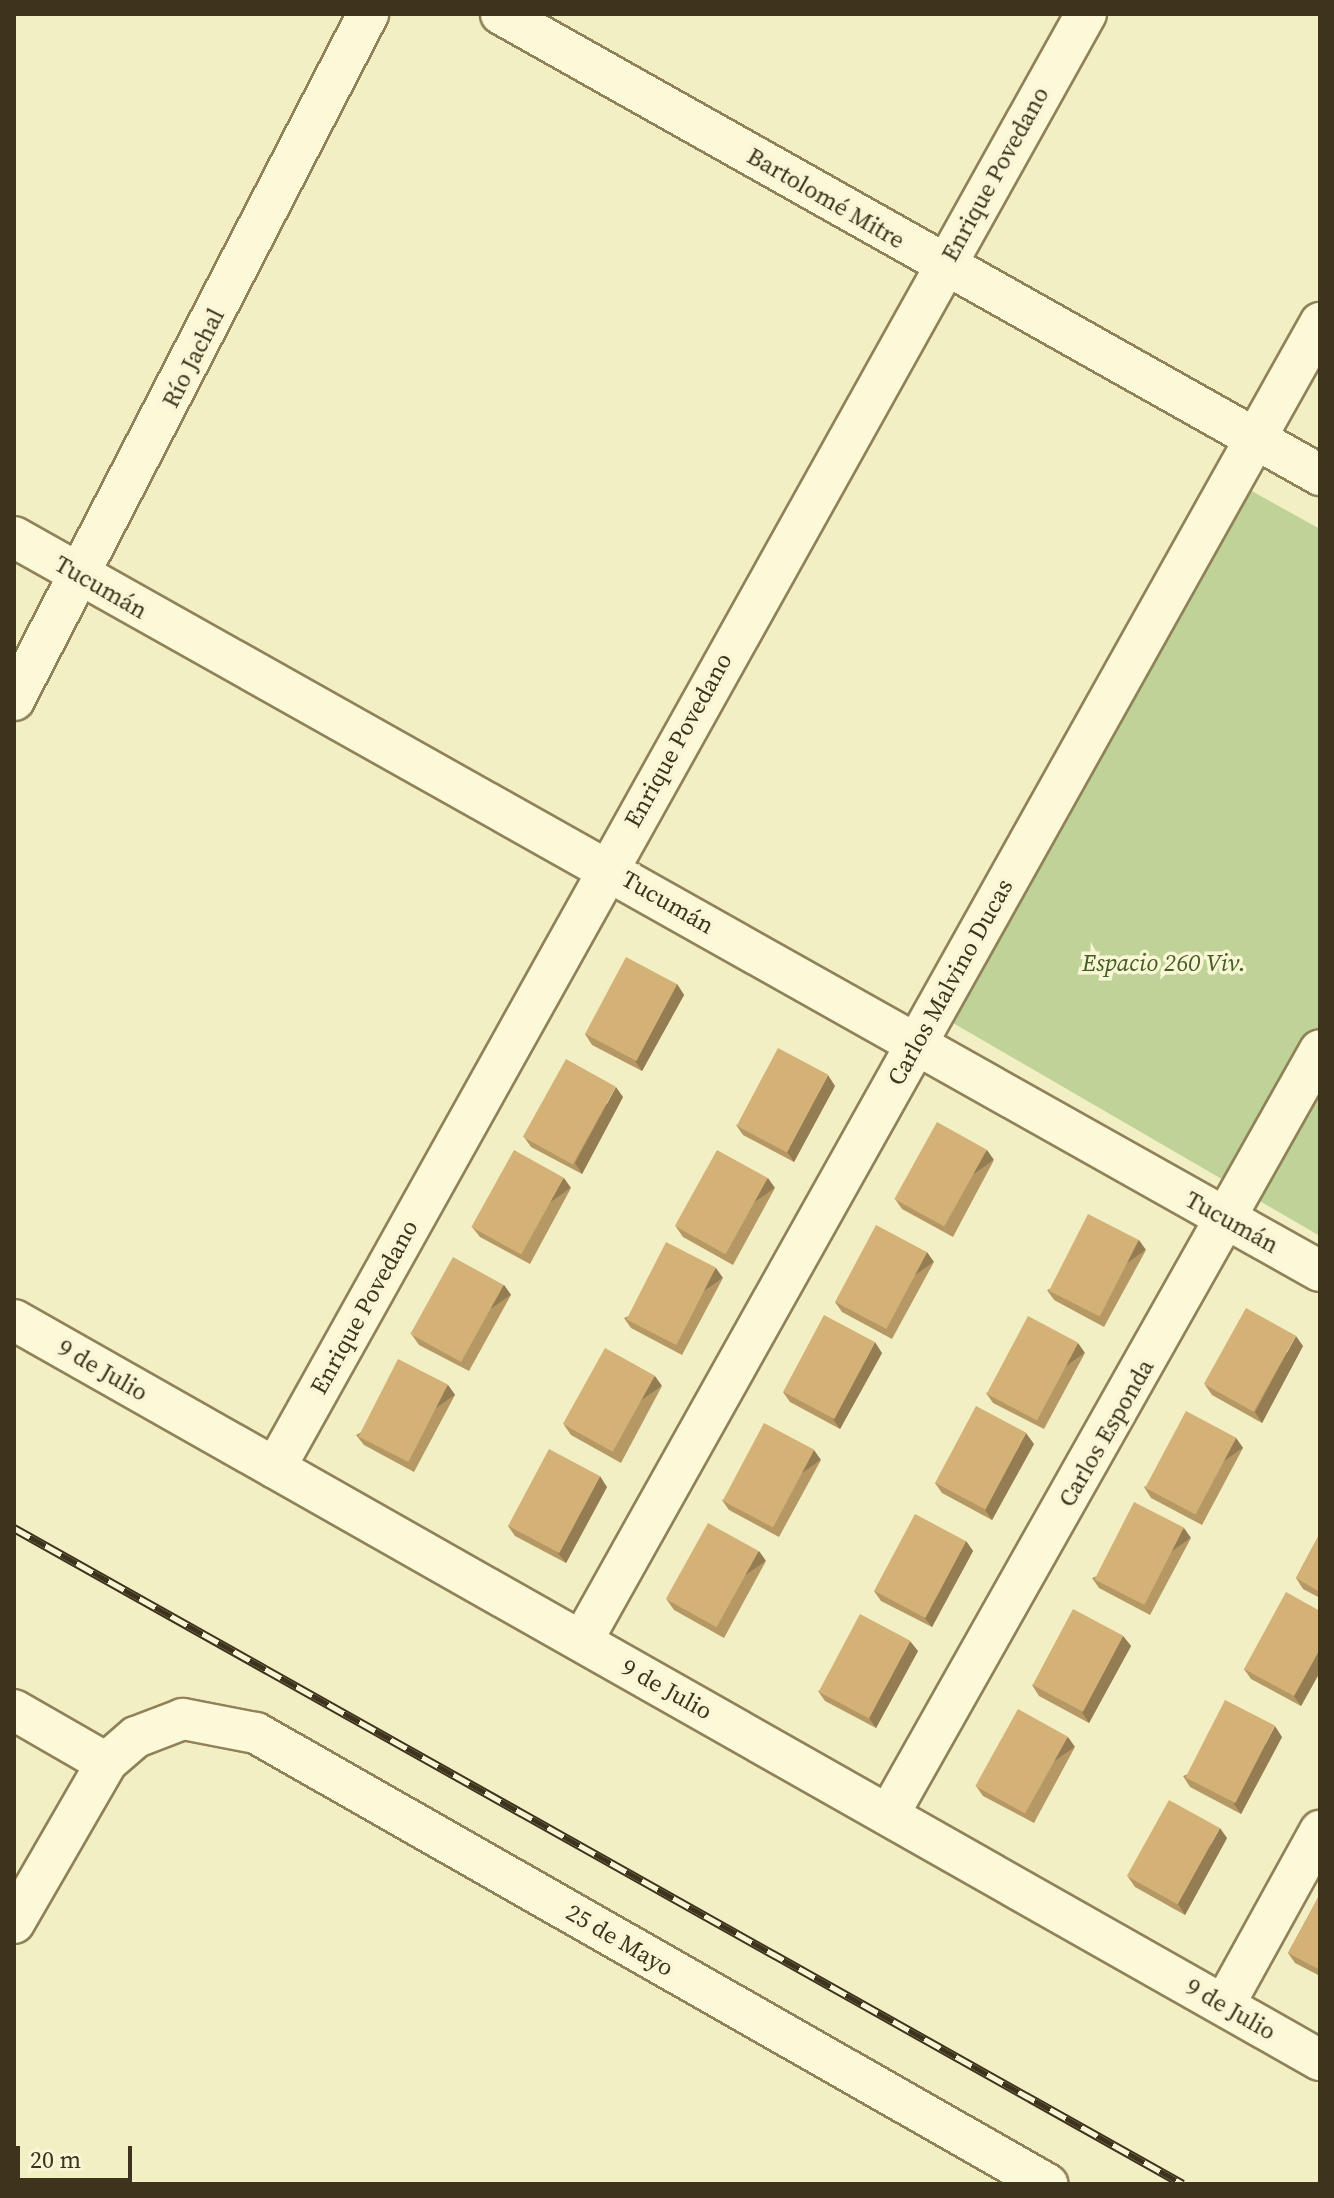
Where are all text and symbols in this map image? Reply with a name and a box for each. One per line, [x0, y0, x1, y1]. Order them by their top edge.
street label: Enrique Povedano [935, 82, 1055, 266]
street label: Bartolomé Mitre [742, 141, 910, 255]
street label: Río Jachal [156, 304, 230, 412]
street label: Tucumán [50, 549, 152, 625]
street label: Enrique Povedano [618, 648, 738, 832]
street label: Tucumán [617, 864, 719, 940]
street label: Carlos Malvino Ducas [881, 874, 1019, 1090]
park label: Espacio 260 Viv. [1082, 949, 1246, 977]
street label: Tucumán [1181, 1185, 1283, 1259]
street label: Enrique Povedano [304, 1215, 424, 1399]
street label: 9 de Julio [53, 1333, 153, 1407]
street label: Carlos Esponda [1052, 1354, 1160, 1512]
street label: 9 de Julio [617, 1652, 717, 1726]
street label: 25 de Mayo [561, 1898, 679, 1982]
street label: 9 de Julio [1181, 1972, 1281, 2046]
scale bar [20, 2130, 136, 2180]
text: 20 m [30, 2143, 81, 2176]

